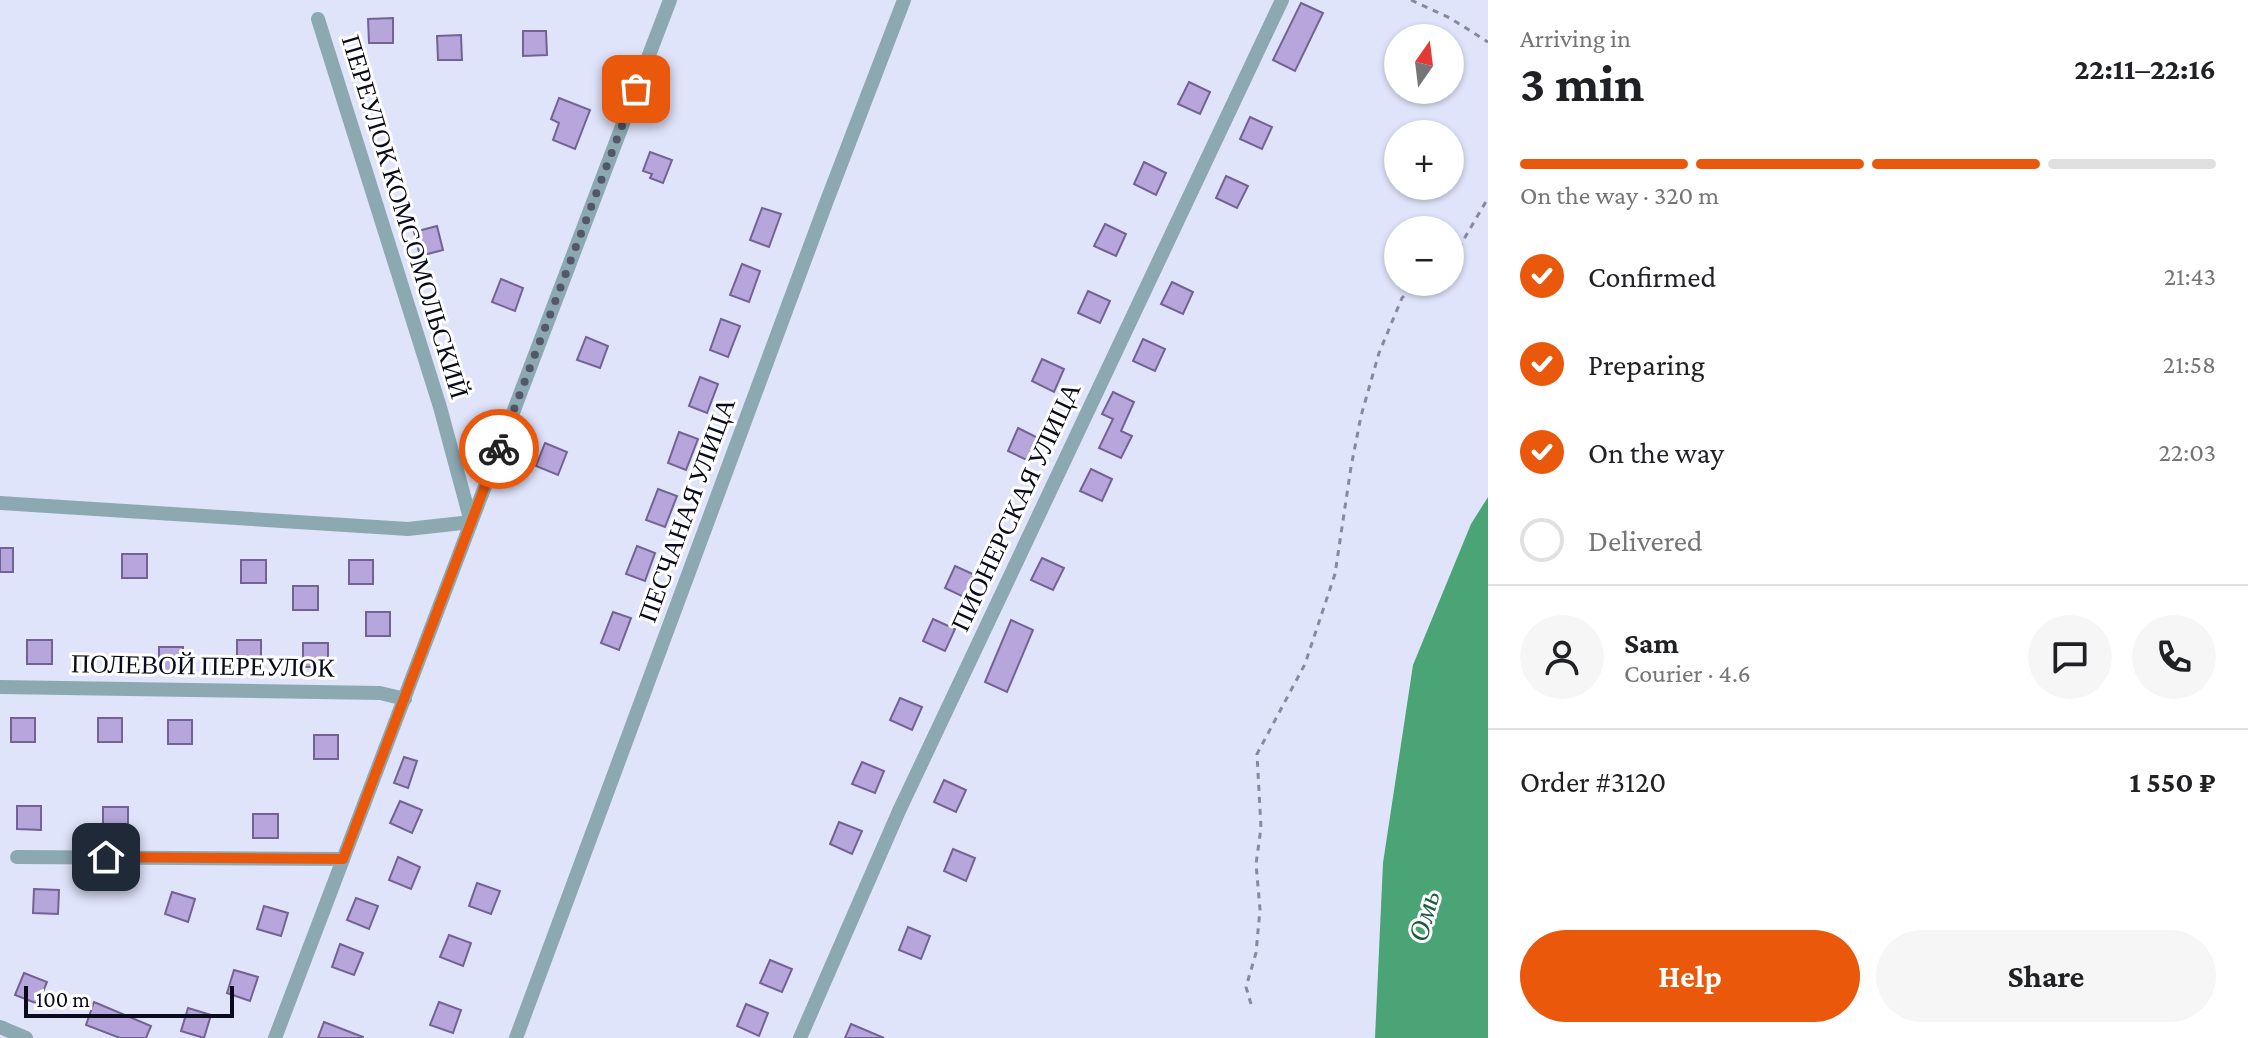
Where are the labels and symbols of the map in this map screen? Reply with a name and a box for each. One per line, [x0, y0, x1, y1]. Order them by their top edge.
north arrow [1384, 24, 1464, 104]
street label: ПЕРЕУЛОК КОМСОМОЛЬСКИЙ [336, 32, 474, 402]
pin [602, 55, 670, 123]
street label: ПИОНЕРСКАЯ УЛИЦА [946, 378, 1086, 636]
street label: ПЕСЧАНАЯ УЛИЦА [633, 394, 741, 626]
courier [459, 409, 539, 489]
street label: ПОЛЕВОЙ ПЕРЕУЛОК [71, 649, 336, 683]
pin [72, 823, 140, 891]
water label: Омь [1402, 887, 1446, 945]
scale bar [24, 982, 234, 1018]

